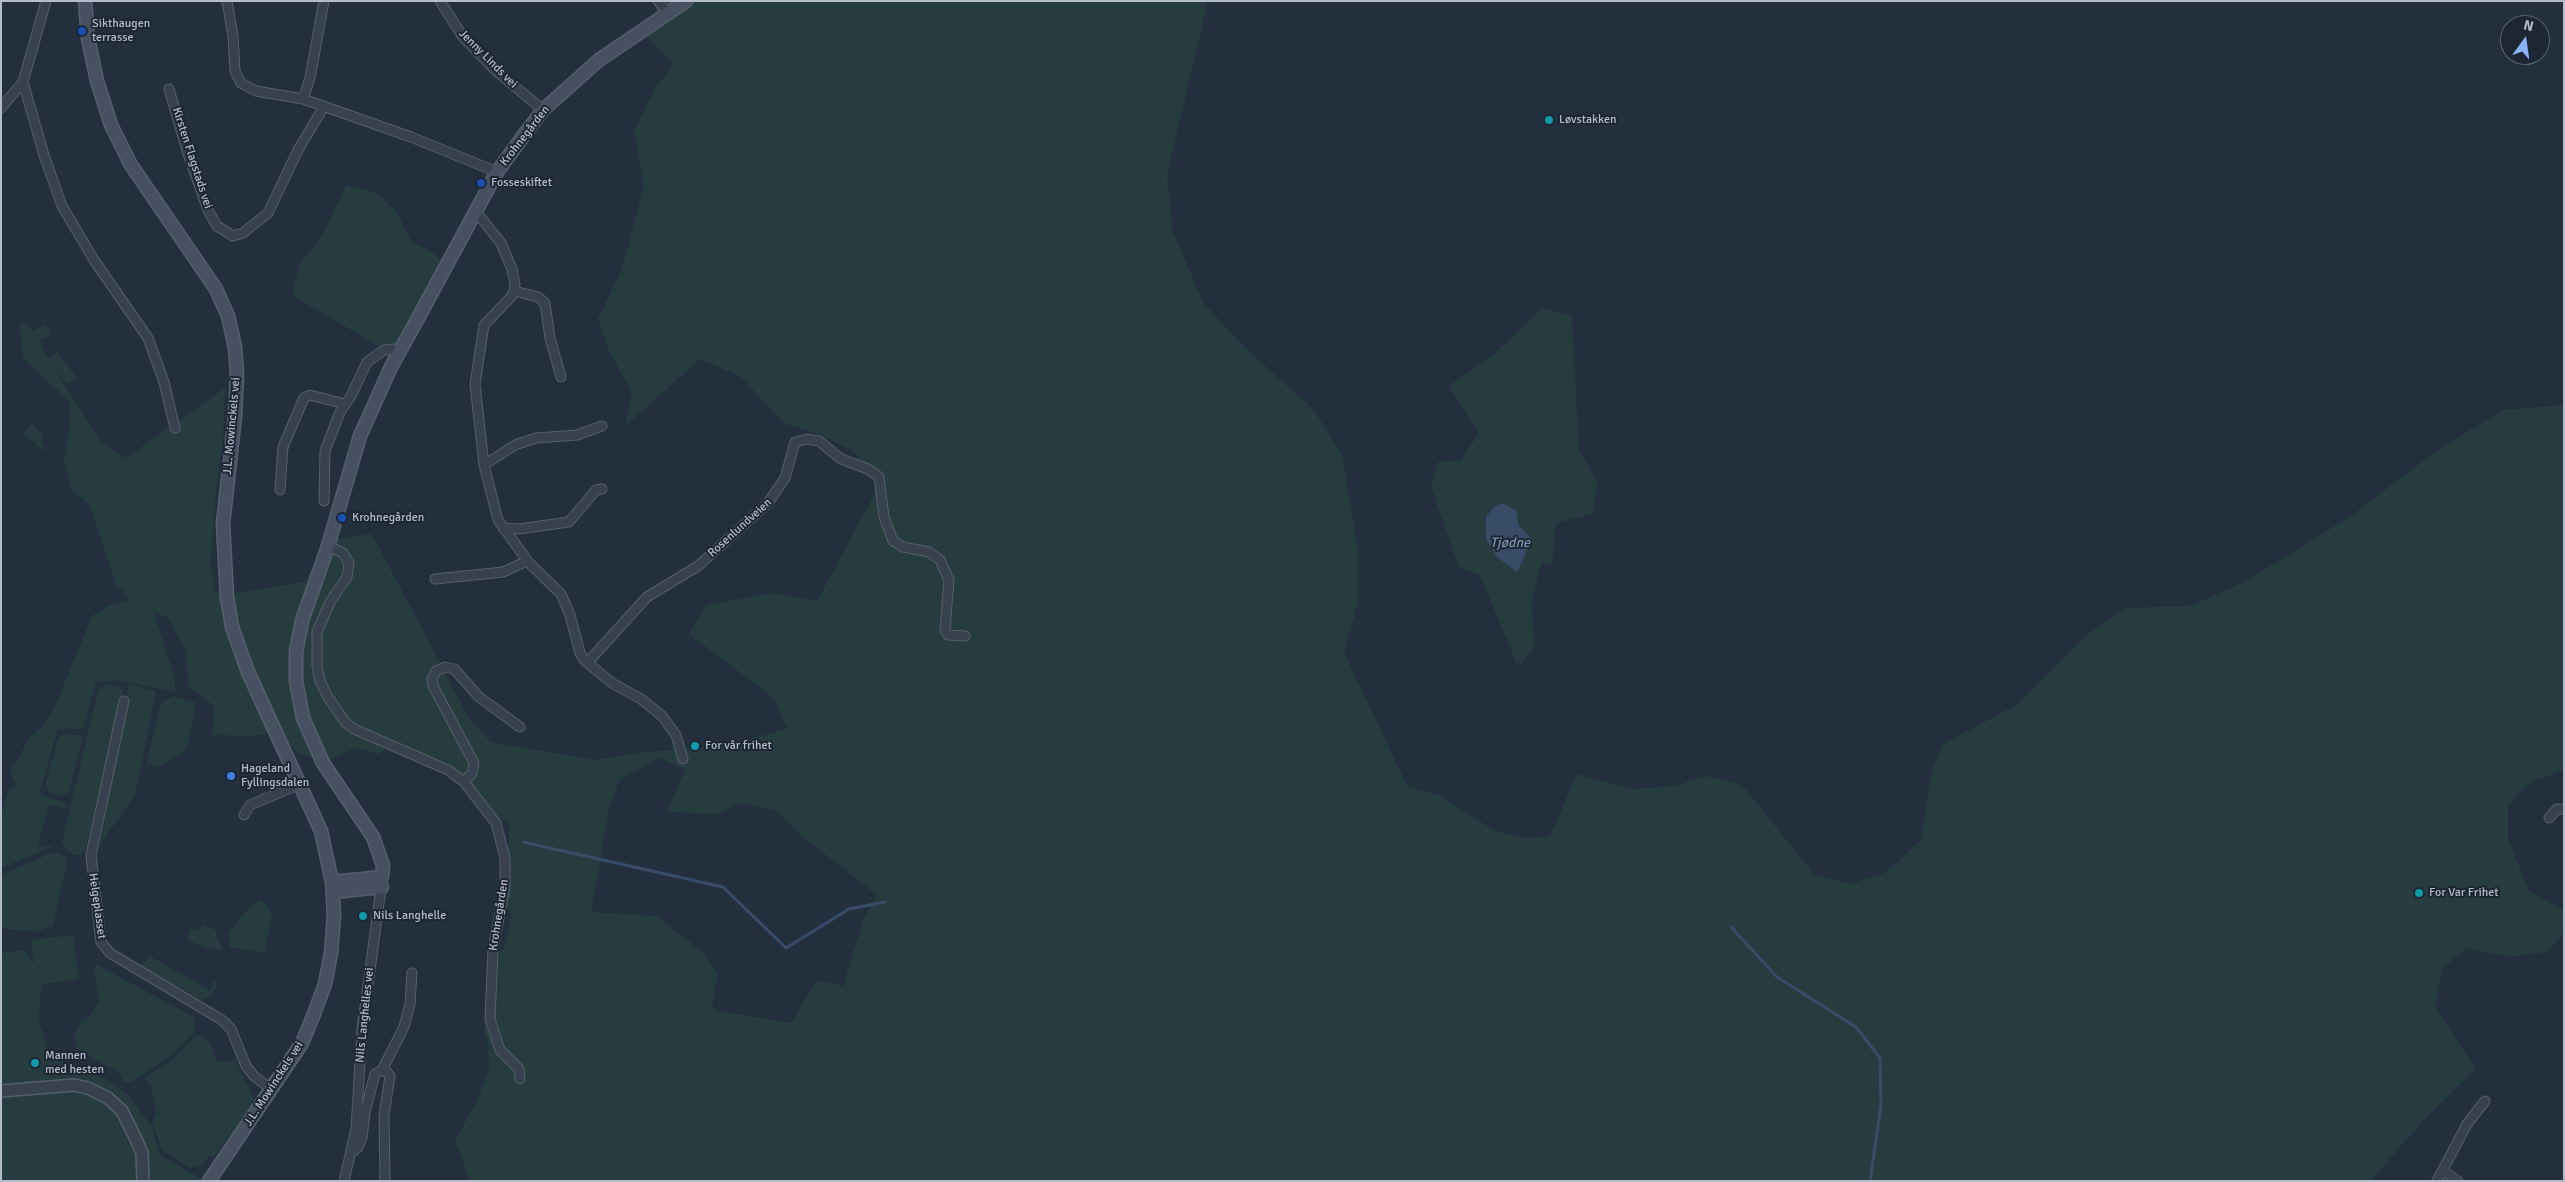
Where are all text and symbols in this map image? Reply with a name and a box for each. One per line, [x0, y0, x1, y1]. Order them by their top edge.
north arrow [2500, 15, 2550, 65]
place label: Sikthaugen terrasse [92, 17, 150, 45]
text: N [2522, 17, 2535, 35]
marker: Sikthaugen terrasse [76, 25, 88, 37]
street label: Jenny Linds vei [456, 27, 520, 91]
street label: Krohnegården [497, 103, 553, 169]
street label: Kirsten Flagstads vei [169, 105, 215, 211]
place label: Løvstakken [1559, 113, 1616, 127]
marker: Løvstakken [1543, 114, 1555, 126]
place label: Fosseskiftet [491, 176, 552, 190]
marker: Fosseskiftet [475, 177, 487, 189]
street label: J.L. Mowinckels vei [221, 377, 243, 475]
street label: Rosenlundveien [705, 496, 775, 560]
place label: Krohnegården [352, 511, 424, 525]
marker: Krohnegården [336, 512, 348, 524]
water label: Tjødne [1490, 535, 1530, 551]
place label: For vår frihet [705, 739, 772, 753]
marker: For vår frihet [689, 740, 701, 752]
place label: Hageland Fyllingsdalen [241, 762, 309, 790]
marker: Hageland Fyllingsdalen [225, 770, 237, 782]
street label: Helgeplasset [85, 872, 109, 940]
street label: Krohnegården [486, 878, 512, 952]
place label: For Var Frihet [2429, 886, 2498, 900]
marker: For Var Frihet [2413, 887, 2425, 899]
place label: Nils Langhelle [373, 909, 446, 923]
marker: Nils Langhelle [357, 910, 369, 922]
street label: Nils Langhelles vei [353, 967, 377, 1063]
street label: J.L. Mowinckels vei [241, 1039, 307, 1129]
place label: Mannen med hesten [45, 1049, 104, 1077]
marker: Mannen med hesten [29, 1057, 41, 1069]

